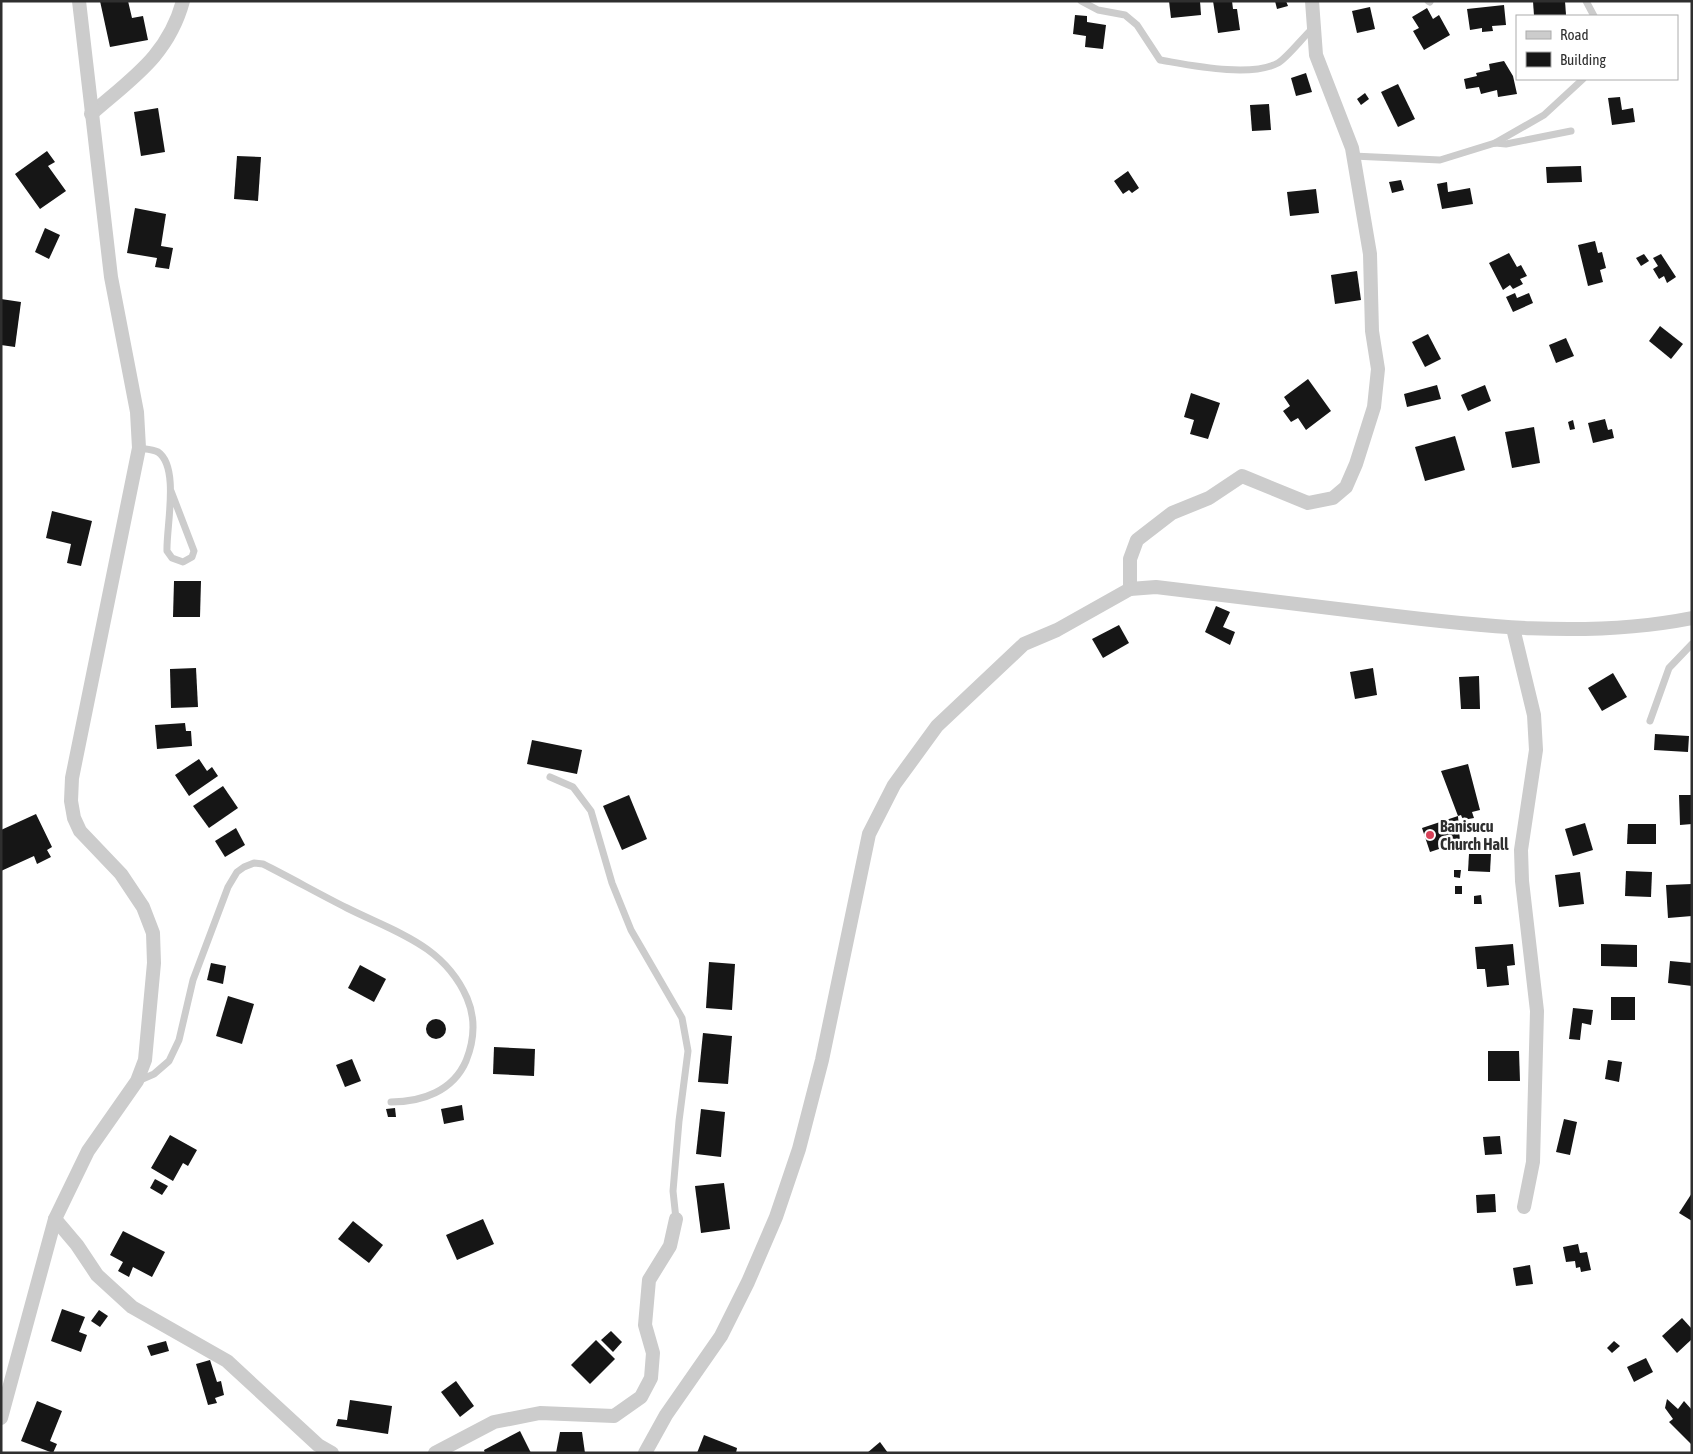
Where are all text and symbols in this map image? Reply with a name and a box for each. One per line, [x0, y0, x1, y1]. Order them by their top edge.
legend [1516, 15, 1678, 80]
text: Road [1560, 26, 1589, 43]
text: Building [1560, 51, 1606, 68]
place label: Banisucu Church Hall [1440, 817, 1509, 853]
marker: Banisucu Church Hall [1424, 829, 1436, 841]

